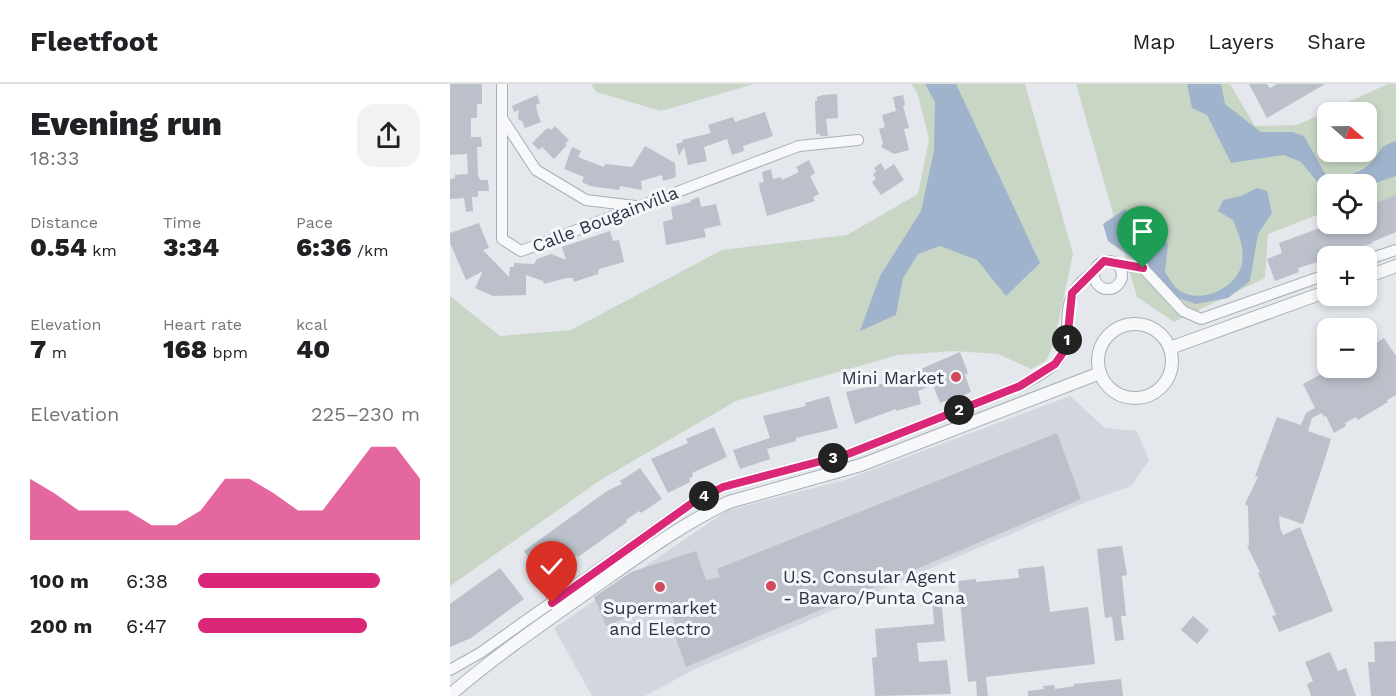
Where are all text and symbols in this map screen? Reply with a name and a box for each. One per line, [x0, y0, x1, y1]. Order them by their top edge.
text: Fleetfoot [30, 25, 158, 58]
text: Map [1132, 29, 1175, 54]
text: Layers [1208, 29, 1274, 54]
text: Share [1307, 29, 1366, 54]
north arrow [1317, 102, 1377, 162]
map controls [1317, 102, 1377, 378]
text: Evening run [30, 104, 222, 143]
button: share [357, 104, 420, 167]
text: 18:33 [30, 146, 79, 170]
button: locate [1317, 174, 1377, 234]
street label: Calle Bougainvilla [529, 182, 681, 256]
pin [1117, 206, 1168, 268]
text: Distance [30, 213, 98, 232]
text: Time [163, 213, 201, 232]
text: Pace [296, 213, 333, 232]
icon: arrive [1126, 215, 1159, 248]
text: 0.54 [30, 232, 87, 262]
text: 3:34 [163, 232, 219, 262]
text: 6:36 [296, 232, 352, 262]
text: km [87, 241, 117, 260]
text: /km [352, 241, 388, 260]
button: + [1317, 246, 1377, 306]
text: Elevation [30, 315, 101, 334]
text: Heart rate [163, 315, 242, 334]
text: kcal [296, 315, 328, 334]
button: − [1317, 318, 1377, 378]
pin: 1 [1052, 325, 1082, 355]
text: 1 [1064, 330, 1070, 349]
text: 7 [30, 334, 46, 364]
text: 168 [163, 334, 207, 364]
text: 40 [296, 334, 330, 364]
text: m [46, 343, 67, 362]
text: bpm [207, 343, 248, 362]
place label: Mini Market [841, 367, 944, 388]
marker: Mini Market [949, 370, 963, 384]
pin: 2 [944, 395, 974, 425]
text: 2 [954, 400, 964, 419]
text: Elevation [30, 402, 119, 426]
text: 225–230 m [311, 402, 420, 426]
pin: 3 [818, 443, 848, 473]
text: 3 [828, 448, 838, 467]
pin: 4 [689, 481, 719, 511]
text: 4 [699, 486, 709, 505]
pin [526, 541, 577, 603]
icon: check [535, 550, 568, 583]
place label: U.S. Consular Agent - Bavaro/Punta Cana [783, 566, 965, 608]
text: 100 m [30, 569, 89, 593]
text: 6:38 [126, 569, 168, 593]
marker: U.S. Consular Agent - Bavaro/Punta Cana [764, 579, 778, 593]
marker: Supermarket and Electro [653, 580, 667, 594]
place label: Supermarket and Electro [603, 597, 717, 639]
text: 200 m [30, 614, 92, 638]
text: 6:47 [126, 614, 167, 638]

